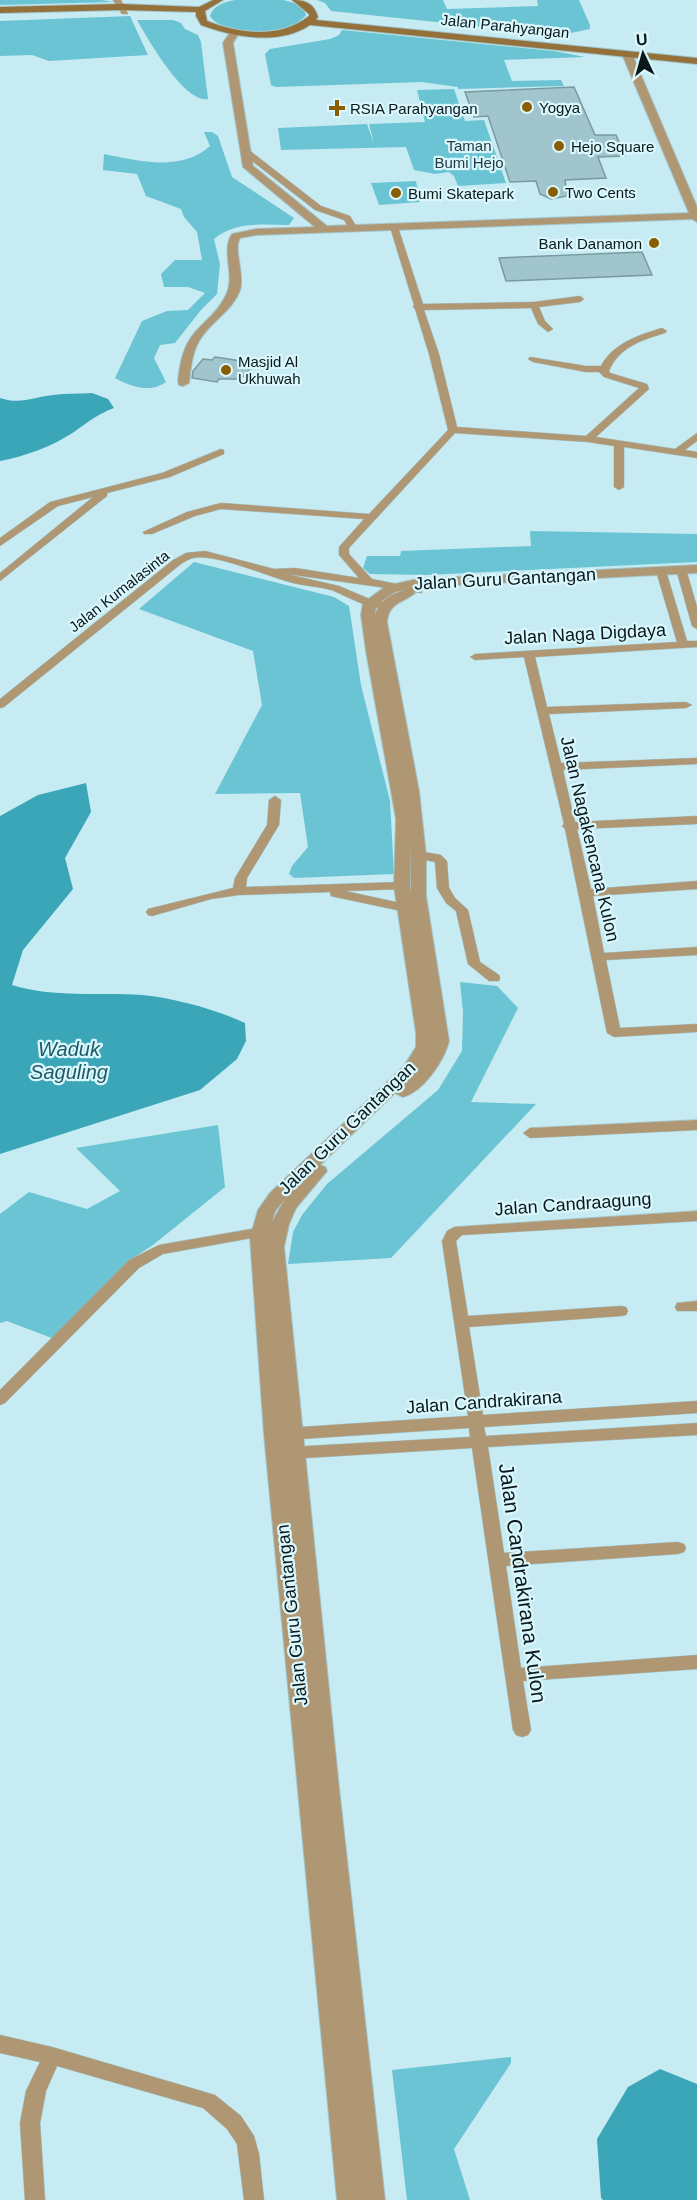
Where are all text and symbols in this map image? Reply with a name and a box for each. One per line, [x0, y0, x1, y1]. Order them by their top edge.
street label: Jalan Parahyangan [440, 11, 570, 41]
north arrow [613, 24, 673, 84]
text: U [635, 31, 648, 49]
marker: RSIA Parahyangan [328, 99, 346, 117]
place label: Yogya [539, 99, 581, 116]
place label: RSIA Parahyangan [350, 100, 478, 117]
marker: Yogya [520, 100, 534, 114]
park label: Taman Bumi Hejo [434, 137, 504, 171]
place label: Hejo Square [571, 138, 654, 155]
marker: Hejo Square [552, 139, 566, 153]
place label: Two Cents [565, 184, 636, 201]
place label: Bumi Skatepark [408, 185, 514, 202]
marker: Two Cents [546, 185, 560, 199]
marker: Bumi Skatepark [389, 186, 403, 200]
place label: Bank Danamon [539, 235, 642, 252]
marker: Bank Danamon [647, 236, 661, 250]
place label: Masjid Al Ukhuwah [238, 353, 301, 387]
marker: Masjid Al Ukhuwah [219, 363, 233, 377]
street label: Jalan Kumalasinta [65, 546, 173, 635]
street label: Jalan Guru Gantangan [414, 564, 596, 594]
street label: Jalan Naga Digdaya [504, 620, 667, 648]
street label: Jalan Nagakencana Kulon [557, 734, 623, 944]
water label: Waduk Saguling [30, 1038, 108, 1083]
street label: Jalan Guru Gantangan [275, 1058, 419, 1198]
street label: Jalan Candraagung [494, 1189, 652, 1219]
street label: Jalan Candrakirana [405, 1387, 564, 1417]
street label: Jalan Candrakirana Kulon [495, 1462, 551, 1704]
street label: Jalan Guru Gantangan [273, 1523, 311, 1707]

